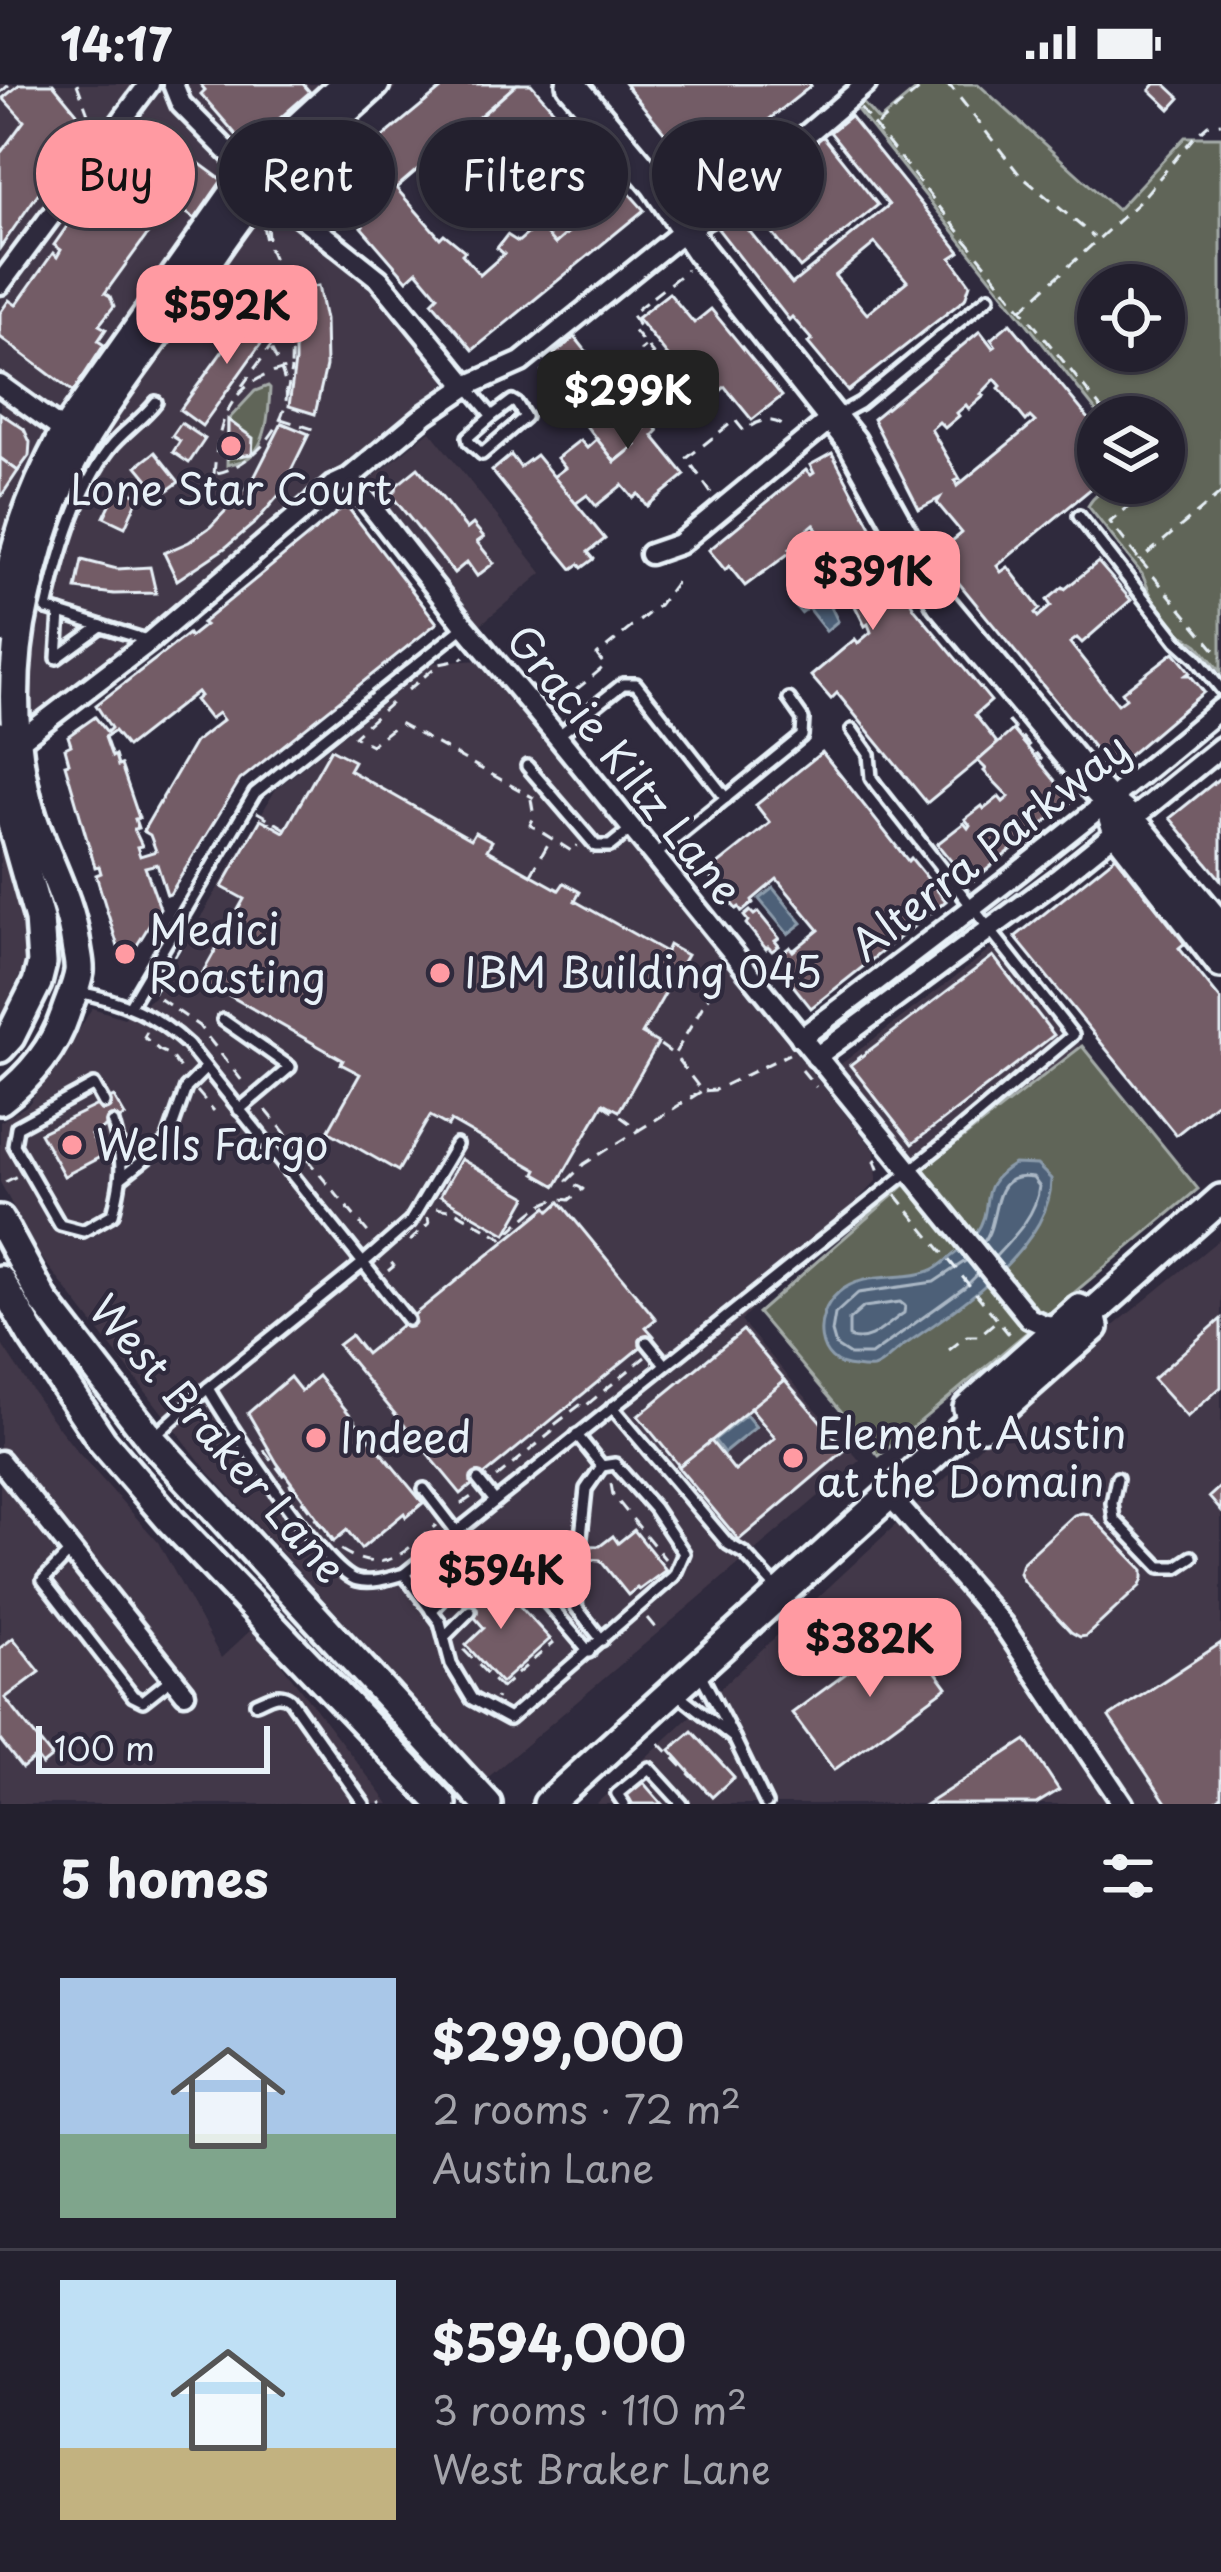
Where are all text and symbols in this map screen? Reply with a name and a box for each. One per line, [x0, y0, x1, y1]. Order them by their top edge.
text: 14:17 [60, 8, 172, 76]
chip: Buy [36, 120, 195, 228]
chip: Rent [219, 120, 395, 228]
chip: Filters [419, 120, 628, 228]
chip: New [652, 120, 824, 228]
map controls [1077, 264, 1185, 504]
button: locate [1077, 264, 1185, 372]
pin: $592K [143, 265, 311, 367]
text: $592K [163, 274, 291, 333]
pin: $299K [544, 350, 712, 452]
text: $299K [564, 359, 692, 418]
button: layers [1077, 396, 1185, 504]
marker: Lone Star Court [218, 433, 244, 459]
place label: Lone Star Court [70, 456, 392, 519]
pin: $391K [789, 531, 957, 633]
text: $391K [813, 540, 933, 599]
street label: Gracie Kiltz Lane [493, 610, 759, 917]
street label: Alterra Parkway [836, 716, 1141, 974]
place label: Medici Roasting [149, 896, 326, 1007]
place label: IBM Building 045 [464, 939, 822, 1002]
marker: Medici Roasting [112, 941, 138, 967]
marker: IBM Building 045 [427, 960, 453, 986]
place label: Wells Fargo [96, 1111, 329, 1174]
marker: Wells Fargo [59, 1132, 85, 1158]
street label: West Braker Lane [75, 1279, 362, 1596]
place label: Element Austin at the Domain [817, 1400, 1127, 1511]
place label: Indeed [340, 1404, 471, 1467]
marker: Indeed [303, 1425, 329, 1451]
marker: Element Austin at the Domain [780, 1445, 806, 1471]
pin: $594K [417, 1530, 585, 1632]
text: $594K [438, 1539, 564, 1598]
pin: $382K [786, 1598, 954, 1700]
text: $382K [805, 1607, 935, 1666]
scale bar [36, 1720, 270, 1773]
text: 100 m [54, 1722, 155, 1772]
text: 5 homes [60, 1838, 269, 1915]
icon: filters [1095, 1843, 1161, 1909]
text: $299,000 [432, 2001, 684, 2078]
icon: home [156, 2026, 300, 2170]
text: 2 rooms · 72 m² [432, 2078, 741, 2137]
text: Austin Lane [432, 2137, 654, 2196]
text: $594,000 [432, 2302, 686, 2379]
icon: home [156, 2328, 300, 2472]
text: 3 rooms · 110 m² [432, 2379, 747, 2438]
text: West Braker Lane [432, 2438, 771, 2497]

